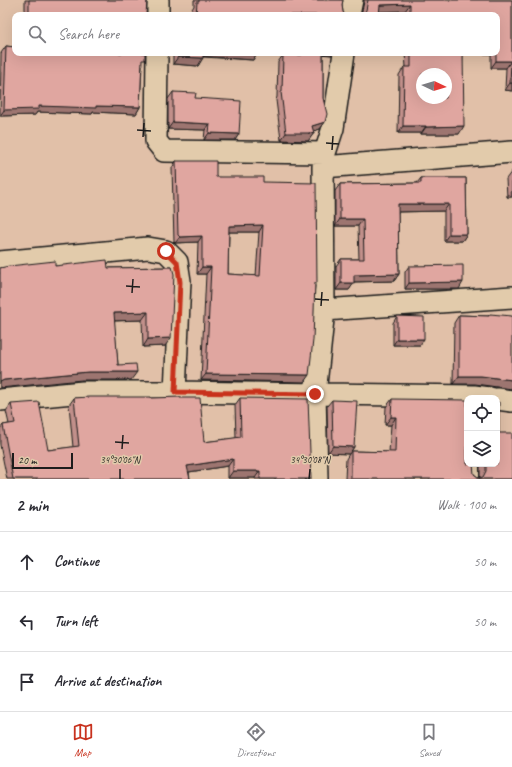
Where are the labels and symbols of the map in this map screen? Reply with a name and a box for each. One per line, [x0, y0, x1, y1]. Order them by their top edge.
north arrow [416, 68, 452, 104]
route start [157, 242, 175, 260]
route end [306, 385, 324, 403]
scale bar [12, 451, 73, 470]
text: 34°30'06"N [100, 453, 142, 466]
text: 34°30'08"N [290, 453, 332, 466]

